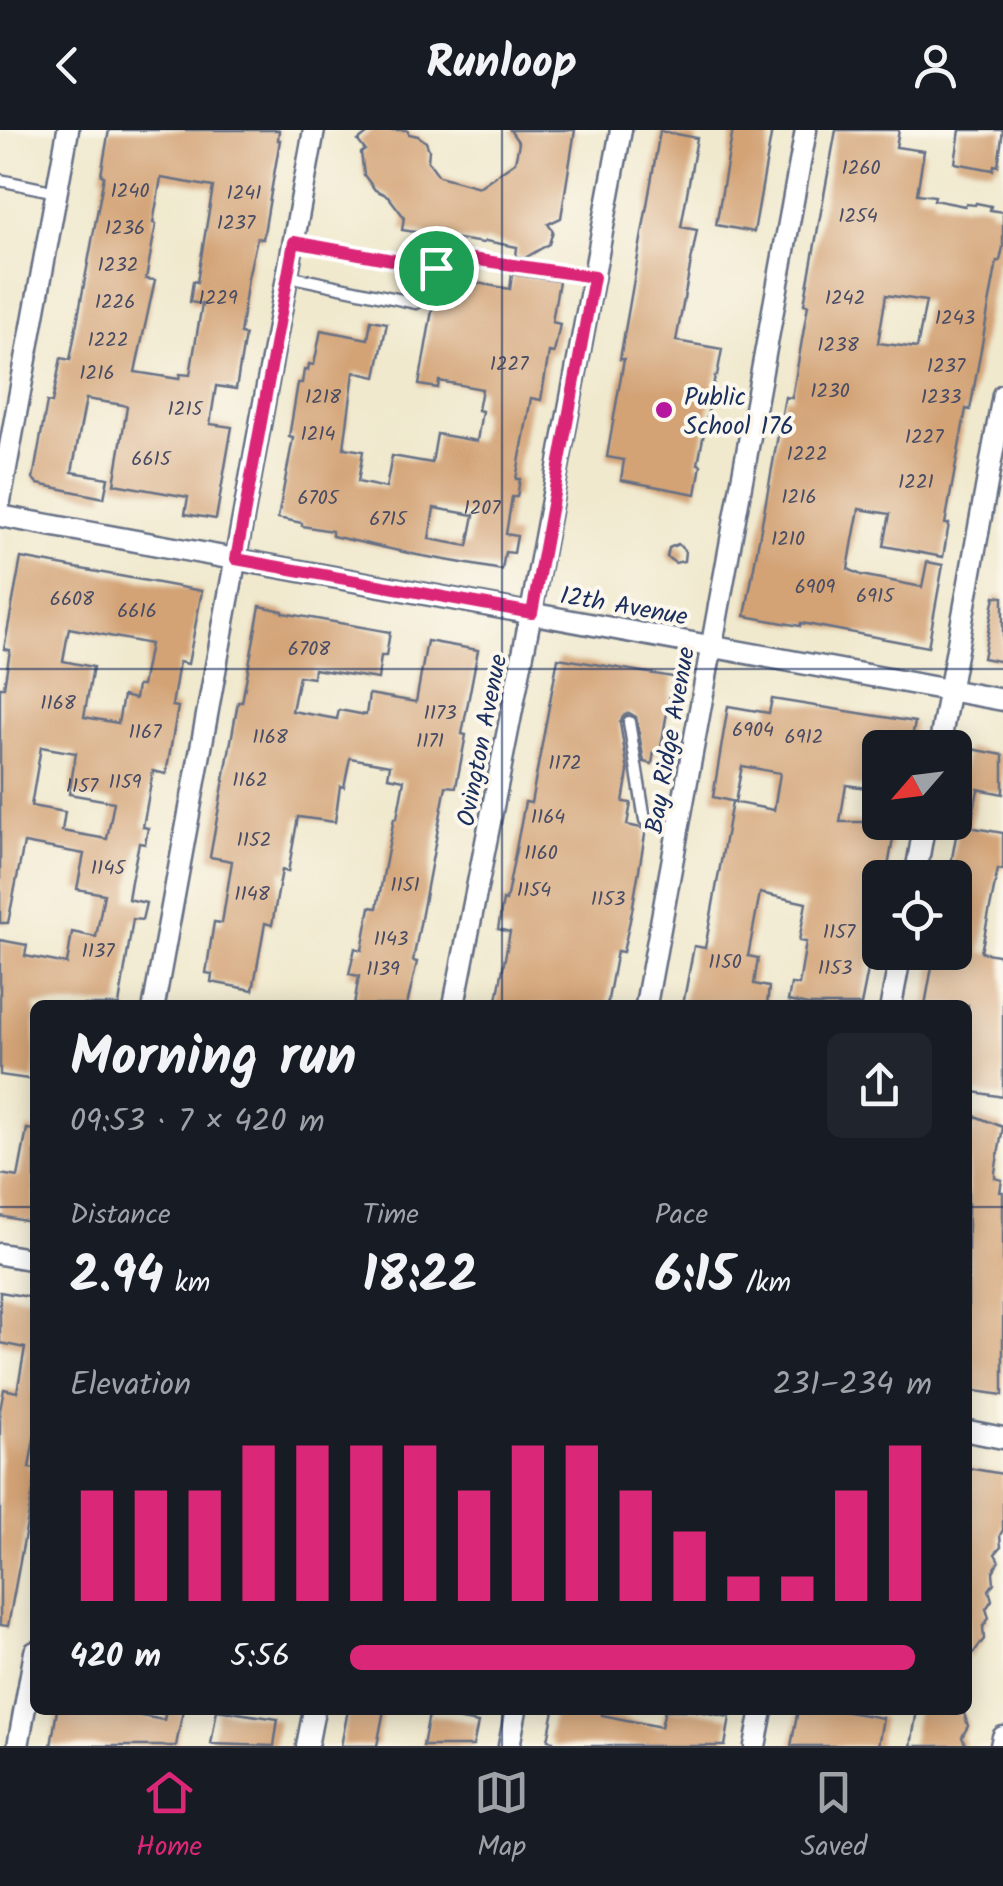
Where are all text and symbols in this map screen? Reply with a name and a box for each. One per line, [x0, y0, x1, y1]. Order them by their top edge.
text: Runloop [426, 29, 577, 101]
icon: back [40, 38, 95, 93]
icon: person [908, 38, 963, 93]
house number: 1260 [841, 153, 881, 185]
house number: 1240 [111, 176, 149, 208]
house number: 1241 [226, 178, 262, 210]
house number: 1254 [838, 201, 878, 233]
house number: 1237 [217, 208, 256, 240]
house number: 1236 [105, 213, 145, 245]
pin [394, 226, 479, 311]
icon: arrive [409, 241, 464, 296]
house number: 1232 [98, 250, 138, 282]
house number: 1229 [198, 283, 238, 315]
house number: 1242 [825, 283, 865, 315]
house number: 1226 [95, 287, 135, 319]
house number: 1243 [935, 303, 975, 335]
house number: 1222 [87, 325, 129, 357]
house number: 1238 [817, 330, 860, 362]
house number: 1227 [490, 349, 529, 381]
house number: 1237 [927, 351, 966, 383]
house number: 1216 [79, 358, 115, 390]
house number: 1230 [810, 376, 850, 408]
place label: Public School 176 [684, 378, 794, 447]
house number: 1218 [305, 382, 342, 414]
house number: 1233 [921, 382, 961, 414]
house number: 1215 [168, 394, 204, 426]
marker: Public School 176 [653, 399, 675, 421]
house number: 1214 [300, 419, 336, 451]
house number: 1227 [905, 422, 944, 454]
house number: 1222 [786, 439, 828, 471]
house number: 6615 [131, 444, 172, 476]
house number: 1221 [898, 467, 934, 499]
house number: 1216 [781, 482, 817, 514]
house number: 6705 [297, 483, 340, 515]
house number: 1207 [463, 493, 501, 525]
house number: 6715 [369, 504, 408, 536]
house number: 1210 [771, 524, 805, 556]
house number: 6909 [795, 572, 836, 604]
street label: 12th Avenue [557, 576, 691, 638]
house number: 6915 [856, 581, 895, 613]
house number: 6608 [50, 584, 95, 616]
house number: 6616 [117, 596, 157, 628]
house number: 6708 [288, 634, 331, 666]
street label: Bay Ridge Avenue [635, 644, 707, 837]
street label: Ovington Avenue [447, 651, 519, 830]
house number: 1168 [40, 688, 77, 720]
house number: 1173 [423, 698, 457, 730]
house number: 6904 [732, 715, 774, 747]
house number: 1167 [129, 717, 162, 749]
house number: 1168 [252, 722, 289, 754]
house number: 6912 [785, 722, 823, 754]
house number: 1171 [416, 726, 444, 758]
north arrow [862, 730, 972, 840]
map controls [862, 730, 972, 970]
house number: 1172 [548, 748, 582, 780]
house number: 1162 [232, 765, 268, 797]
house number: 1159 [108, 767, 142, 799]
house number: 1157 [66, 771, 99, 803]
house number: 1164 [531, 802, 565, 834]
house number: 1152 [237, 825, 271, 857]
house number: 1160 [524, 838, 558, 870]
house number: 1145 [91, 853, 126, 885]
button: locate [862, 860, 972, 970]
house number: 1151 [390, 870, 420, 902]
house number: 1154 [517, 875, 551, 907]
house number: 1148 [234, 879, 271, 911]
house number: 1153 [591, 884, 625, 916]
house number: 1157 [823, 917, 856, 949]
house number: 1143 [374, 924, 409, 956]
house number: 1137 [81, 936, 115, 968]
house number: 1150 [708, 947, 742, 979]
house number: 1153 [818, 953, 852, 985]
house number: 1139 [366, 954, 400, 986]
text: Morning run [70, 1016, 357, 1103]
button: share [827, 1033, 932, 1138]
text: 09:53 · 7 × 420 m [70, 1097, 325, 1148]
text: Distance [70, 1193, 171, 1238]
text: Time [362, 1193, 419, 1238]
text: Pace [655, 1193, 708, 1238]
text: 2.94 [70, 1238, 164, 1318]
text: 18:22 [362, 1238, 478, 1318]
text: 6:15 [655, 1238, 734, 1318]
text: km [164, 1261, 210, 1306]
text: /km [734, 1261, 791, 1306]
text: Elevation [70, 1360, 191, 1411]
text: 231–234 m [773, 1360, 932, 1411]
text: 420 m [70, 1632, 161, 1683]
text: 5:56 [230, 1632, 290, 1683]
tab: Home [136, 1765, 202, 1870]
tab: Map [474, 1765, 529, 1870]
tab: Saved [801, 1765, 867, 1870]

